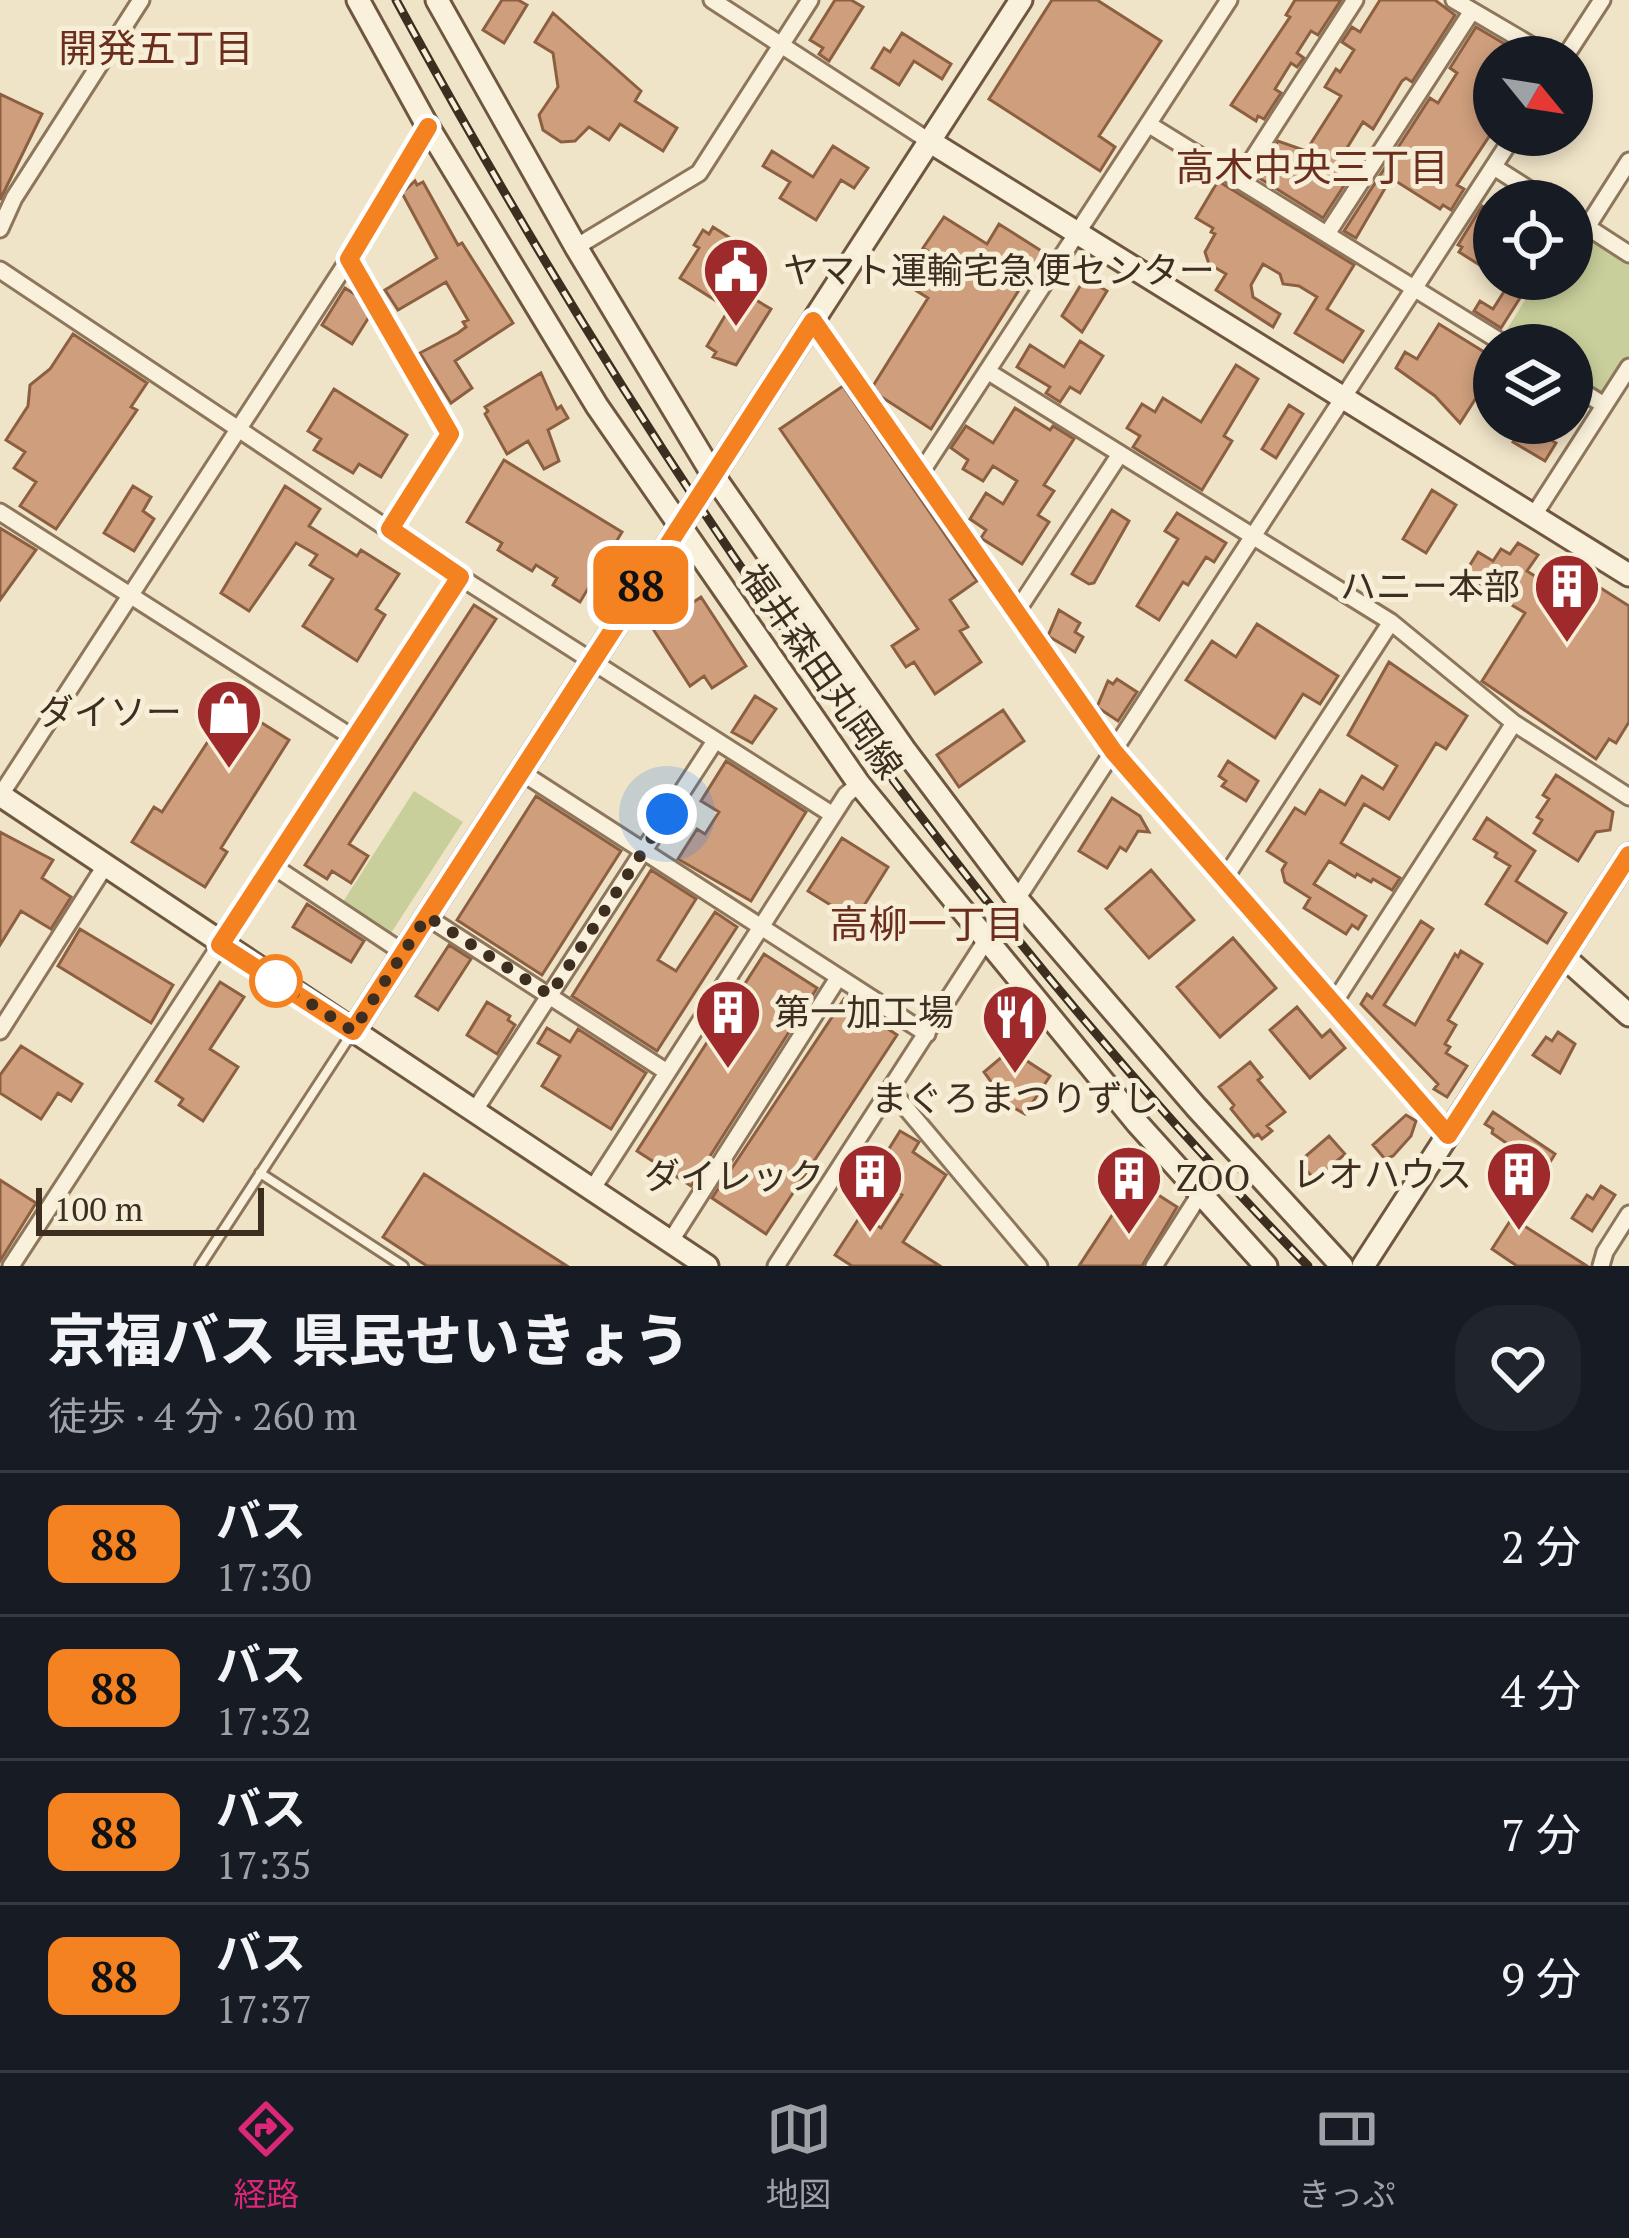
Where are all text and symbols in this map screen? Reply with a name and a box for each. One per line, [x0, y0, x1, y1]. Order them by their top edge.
district label: 開発五丁目 [58, 21, 254, 73]
north arrow [1473, 36, 1593, 156]
map controls [1473, 36, 1593, 444]
district label: 高木中央三丁目 [1175, 140, 1449, 192]
button: locate [1473, 180, 1593, 300]
public building icon: ヤマト運輸宅急便センター [701, 235, 771, 329]
place label: ヤマト運輸宅急便センター [783, 246, 1215, 293]
button: layers [1473, 324, 1593, 444]
line badge: 88 [587, 546, 695, 624]
building icon: ハニー本部 [1532, 551, 1602, 645]
street label: 福井森田丸岡線 [731, 554, 914, 787]
text: 88 [617, 557, 665, 613]
place label: ハニー本部 [1340, 562, 1520, 609]
shop icon: ダイソー [194, 677, 264, 771]
place label: ダイソー [38, 688, 182, 735]
your location [637, 784, 697, 844]
district label: 高柳一丁目 [829, 897, 1025, 949]
unlabelled marker [251, 956, 301, 1006]
building icon: 第一加工場 [693, 977, 763, 1071]
restaurant icon: まぐろまつりずし [980, 982, 1050, 1076]
place label: 第一加工場 [774, 988, 954, 1035]
place label: まぐろまつりずし [871, 1074, 1159, 1121]
building icon: レオハウス [1484, 1139, 1554, 1233]
building icon: ダイレック [835, 1141, 905, 1235]
building icon: ZOO [1094, 1143, 1164, 1237]
place label: レオハウス [1292, 1150, 1472, 1197]
place label: ダイレック [644, 1152, 824, 1199]
place label: ZOO [1176, 1154, 1250, 1201]
scale bar [36, 1182, 264, 1235]
text: 100 m [54, 1187, 143, 1230]
text: 京福バス 県民せいきょう [48, 1302, 690, 1377]
button: heart [1455, 1305, 1581, 1431]
text: 徒歩 · 4 分 · 260 m [48, 1389, 357, 1441]
text: バス [216, 1490, 306, 1550]
text: 88 [90, 1516, 138, 1572]
text: 2 分 [1501, 1516, 1581, 1576]
text: 17:30 [216, 1550, 312, 1602]
text: バス [216, 1634, 306, 1694]
text: 88 [90, 1660, 138, 1716]
text: 4 分 [1501, 1660, 1581, 1720]
text: 17:32 [216, 1694, 312, 1746]
text: バス [216, 1778, 306, 1838]
text: 88 [90, 1804, 138, 1860]
text: 7 分 [1501, 1804, 1581, 1864]
text: 17:35 [216, 1838, 312, 1890]
text: バス [216, 1922, 306, 1982]
text: 88 [90, 1948, 138, 2004]
text: 9 分 [1501, 1948, 1581, 2008]
text: 17:37 [216, 1982, 312, 2034]
tab: 経路 [233, 2096, 299, 2216]
tab: 地図 [766, 2096, 832, 2216]
tab: きっぷ [1298, 2096, 1396, 2216]

